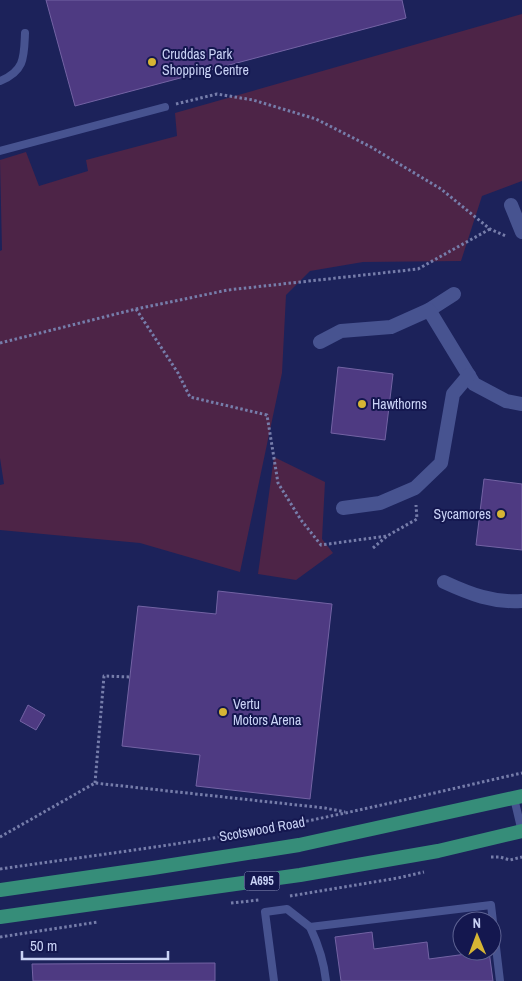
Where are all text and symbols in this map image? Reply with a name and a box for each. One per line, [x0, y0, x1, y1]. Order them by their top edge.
place label: Cruddas Park Shopping Centre [162, 45, 249, 79]
marker: Cruddas Park Shopping Centre [146, 56, 158, 68]
place label: Hawthorns [372, 395, 427, 413]
marker: Hawthorns [356, 398, 368, 410]
place label: Sycamores [434, 505, 491, 523]
marker: Sycamores [495, 508, 507, 520]
place label: Vertu Motors Arena [233, 695, 302, 729]
marker: Vertu Motors Arena [217, 706, 229, 718]
street label: Scotswood Road [218, 813, 306, 845]
road number: A695 [244, 871, 280, 890]
north arrow [452, 911, 502, 961]
text: N [472, 914, 481, 932]
scale bar [22, 928, 169, 960]
text: 50 m [30, 935, 57, 956]

